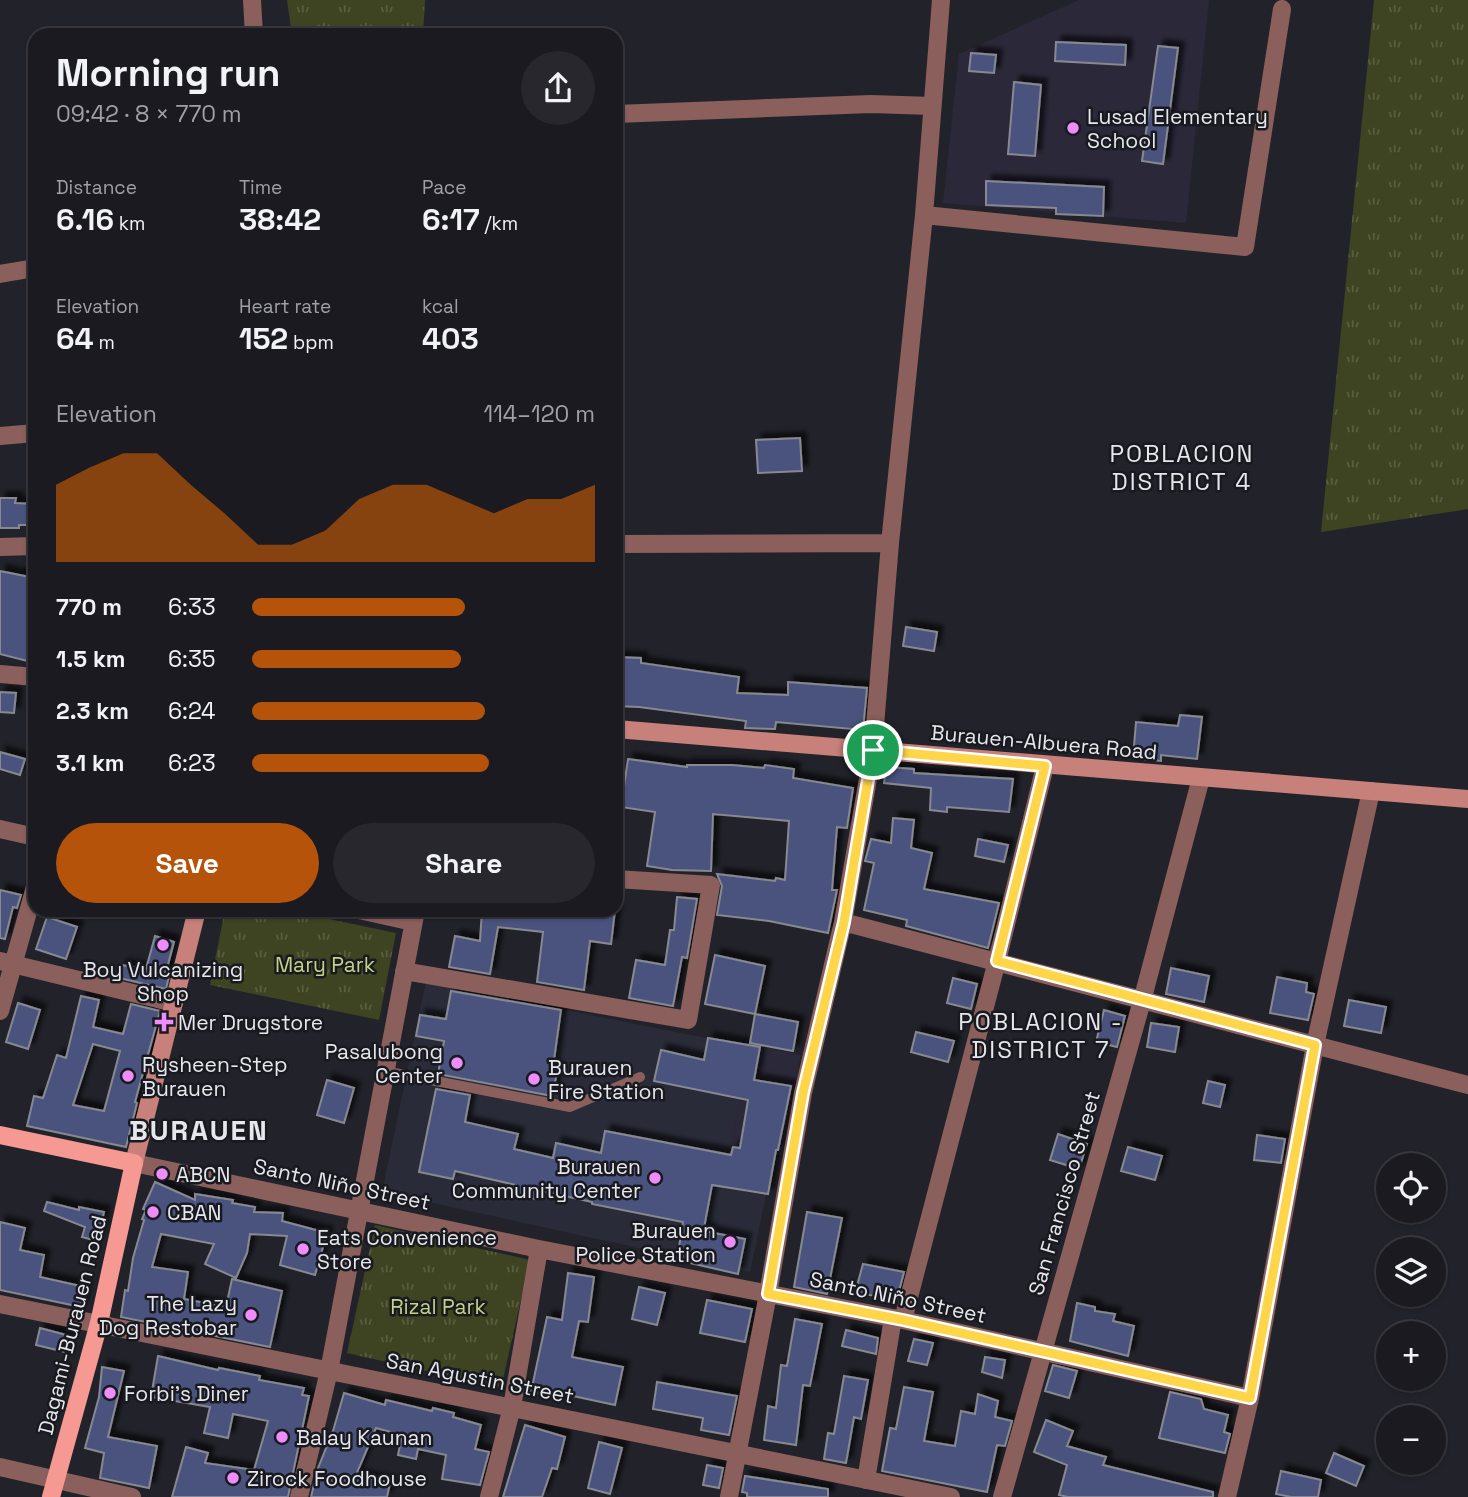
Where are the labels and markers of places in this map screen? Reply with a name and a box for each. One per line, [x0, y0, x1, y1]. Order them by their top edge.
place label: Lusad Elementary School [1087, 103, 1268, 154]
marker: Lusad Elementary School [1065, 120, 1081, 136]
pin [843, 720, 903, 780]
marker: Boy Vulcanizing Shop [155, 937, 171, 953]
place label: Boy Vulcanizing Shop [83, 956, 243, 1007]
place label: Mer Drugstore [178, 1009, 323, 1036]
marker: Mer Drugstore [156, 1014, 172, 1030]
place label: Pasalubong Center [325, 1038, 443, 1089]
place label: Rysheen-Step Burauen [142, 1051, 287, 1102]
place label: Burauen Fire Station [548, 1054, 664, 1105]
marker: Pasalubong Center [449, 1055, 465, 1071]
marker: Rysheen-Step Burauen [120, 1068, 136, 1084]
marker: Burauen Fire Station [526, 1071, 542, 1087]
place label: Burauen Community Center [452, 1153, 641, 1204]
place label: ABCN [176, 1161, 231, 1188]
marker: ABCN [154, 1166, 170, 1182]
marker: Burauen Community Center [647, 1170, 663, 1186]
place label: CBAN [167, 1199, 221, 1226]
marker: CBAN [145, 1204, 161, 1220]
place label: Burauen Police Station [576, 1217, 716, 1268]
place label: Eats Convenience Store [317, 1224, 497, 1275]
marker: Burauen Police Station [722, 1234, 738, 1250]
marker: Eats Convenience Store [295, 1241, 311, 1257]
place label: The Lazy Dog Restobar [99, 1290, 237, 1341]
marker: The Lazy Dog Restobar [243, 1307, 259, 1323]
place label: Forbi's Diner [124, 1380, 249, 1407]
marker: Forbi's Diner [102, 1385, 118, 1401]
place label: Balay Kaunan [296, 1424, 432, 1451]
marker: Balay Kaunan [274, 1429, 290, 1445]
place label: Zirock Foodhouse [247, 1465, 427, 1492]
marker: Zirock Foodhouse [225, 1470, 241, 1486]

